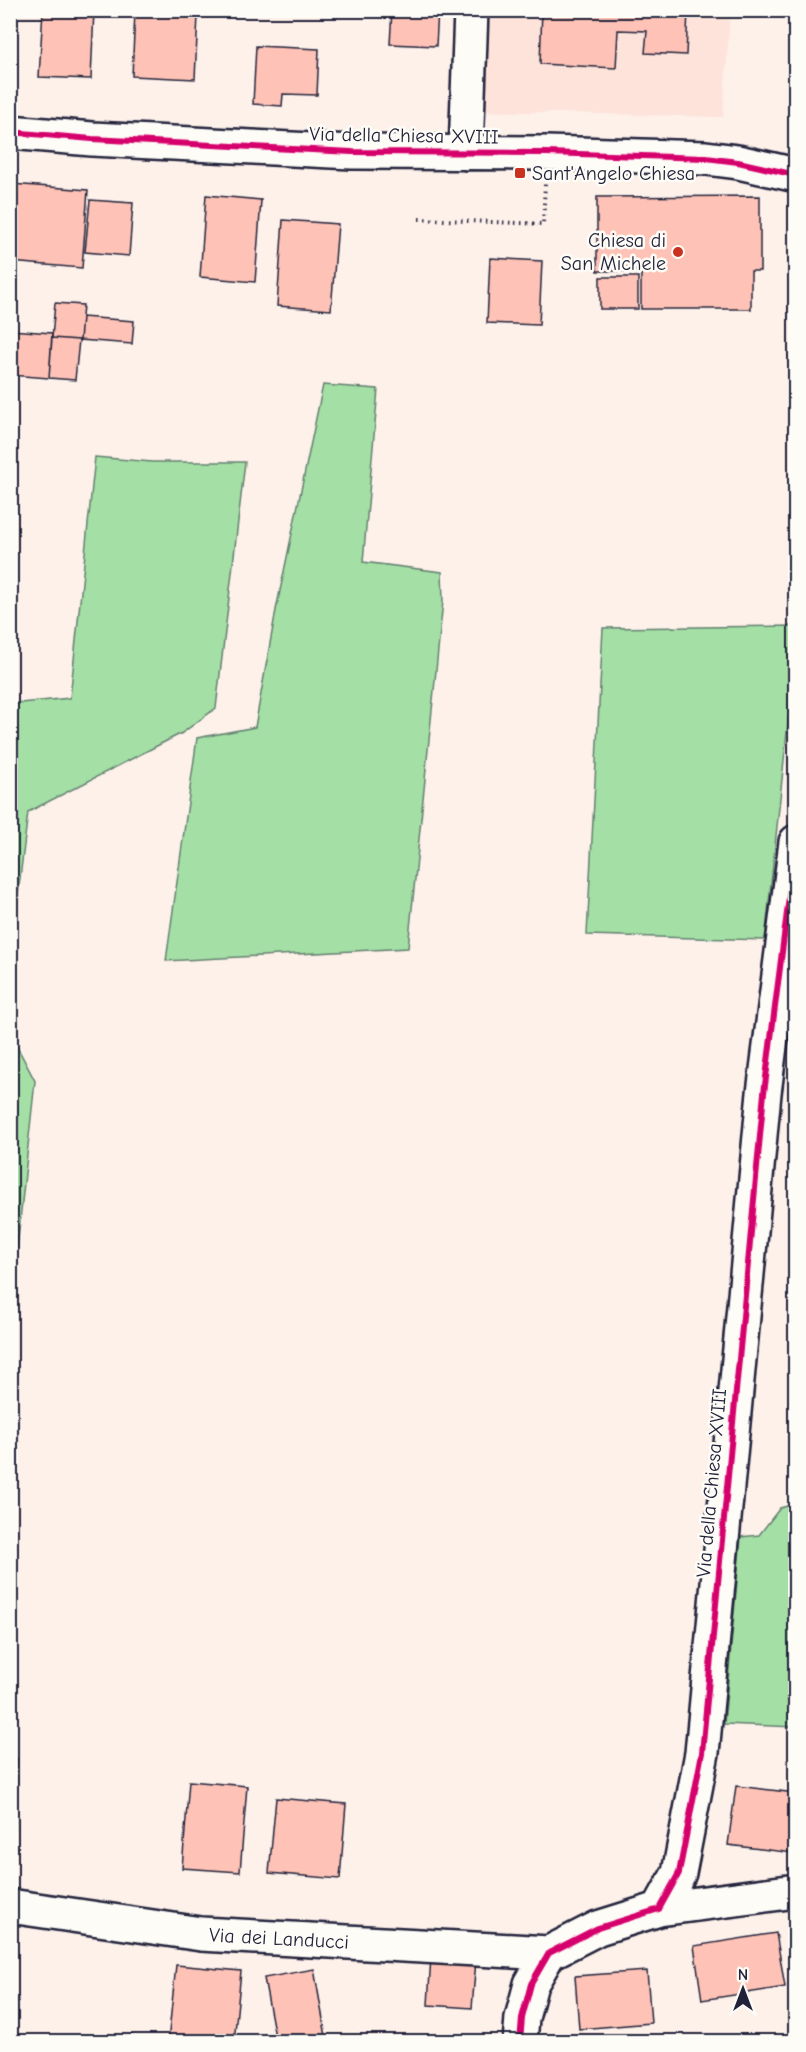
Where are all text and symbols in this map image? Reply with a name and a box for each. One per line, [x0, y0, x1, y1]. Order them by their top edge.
street label: Via della Chiesa XVIII [309, 122, 499, 149]
place label: Sant'Angelo Chiesa [532, 162, 695, 185]
marker: Sant'Angelo Chiesa [513, 166, 527, 180]
place label: Chiesa di San Michele [561, 229, 666, 275]
marker: Chiesa di San Michele [671, 245, 685, 259]
street label: Via della Chiesa XVIII [692, 1388, 731, 1578]
street label: Via dei Landucci [209, 1923, 349, 1954]
north arrow [713, 1959, 773, 2019]
text: N [738, 1966, 748, 1984]

